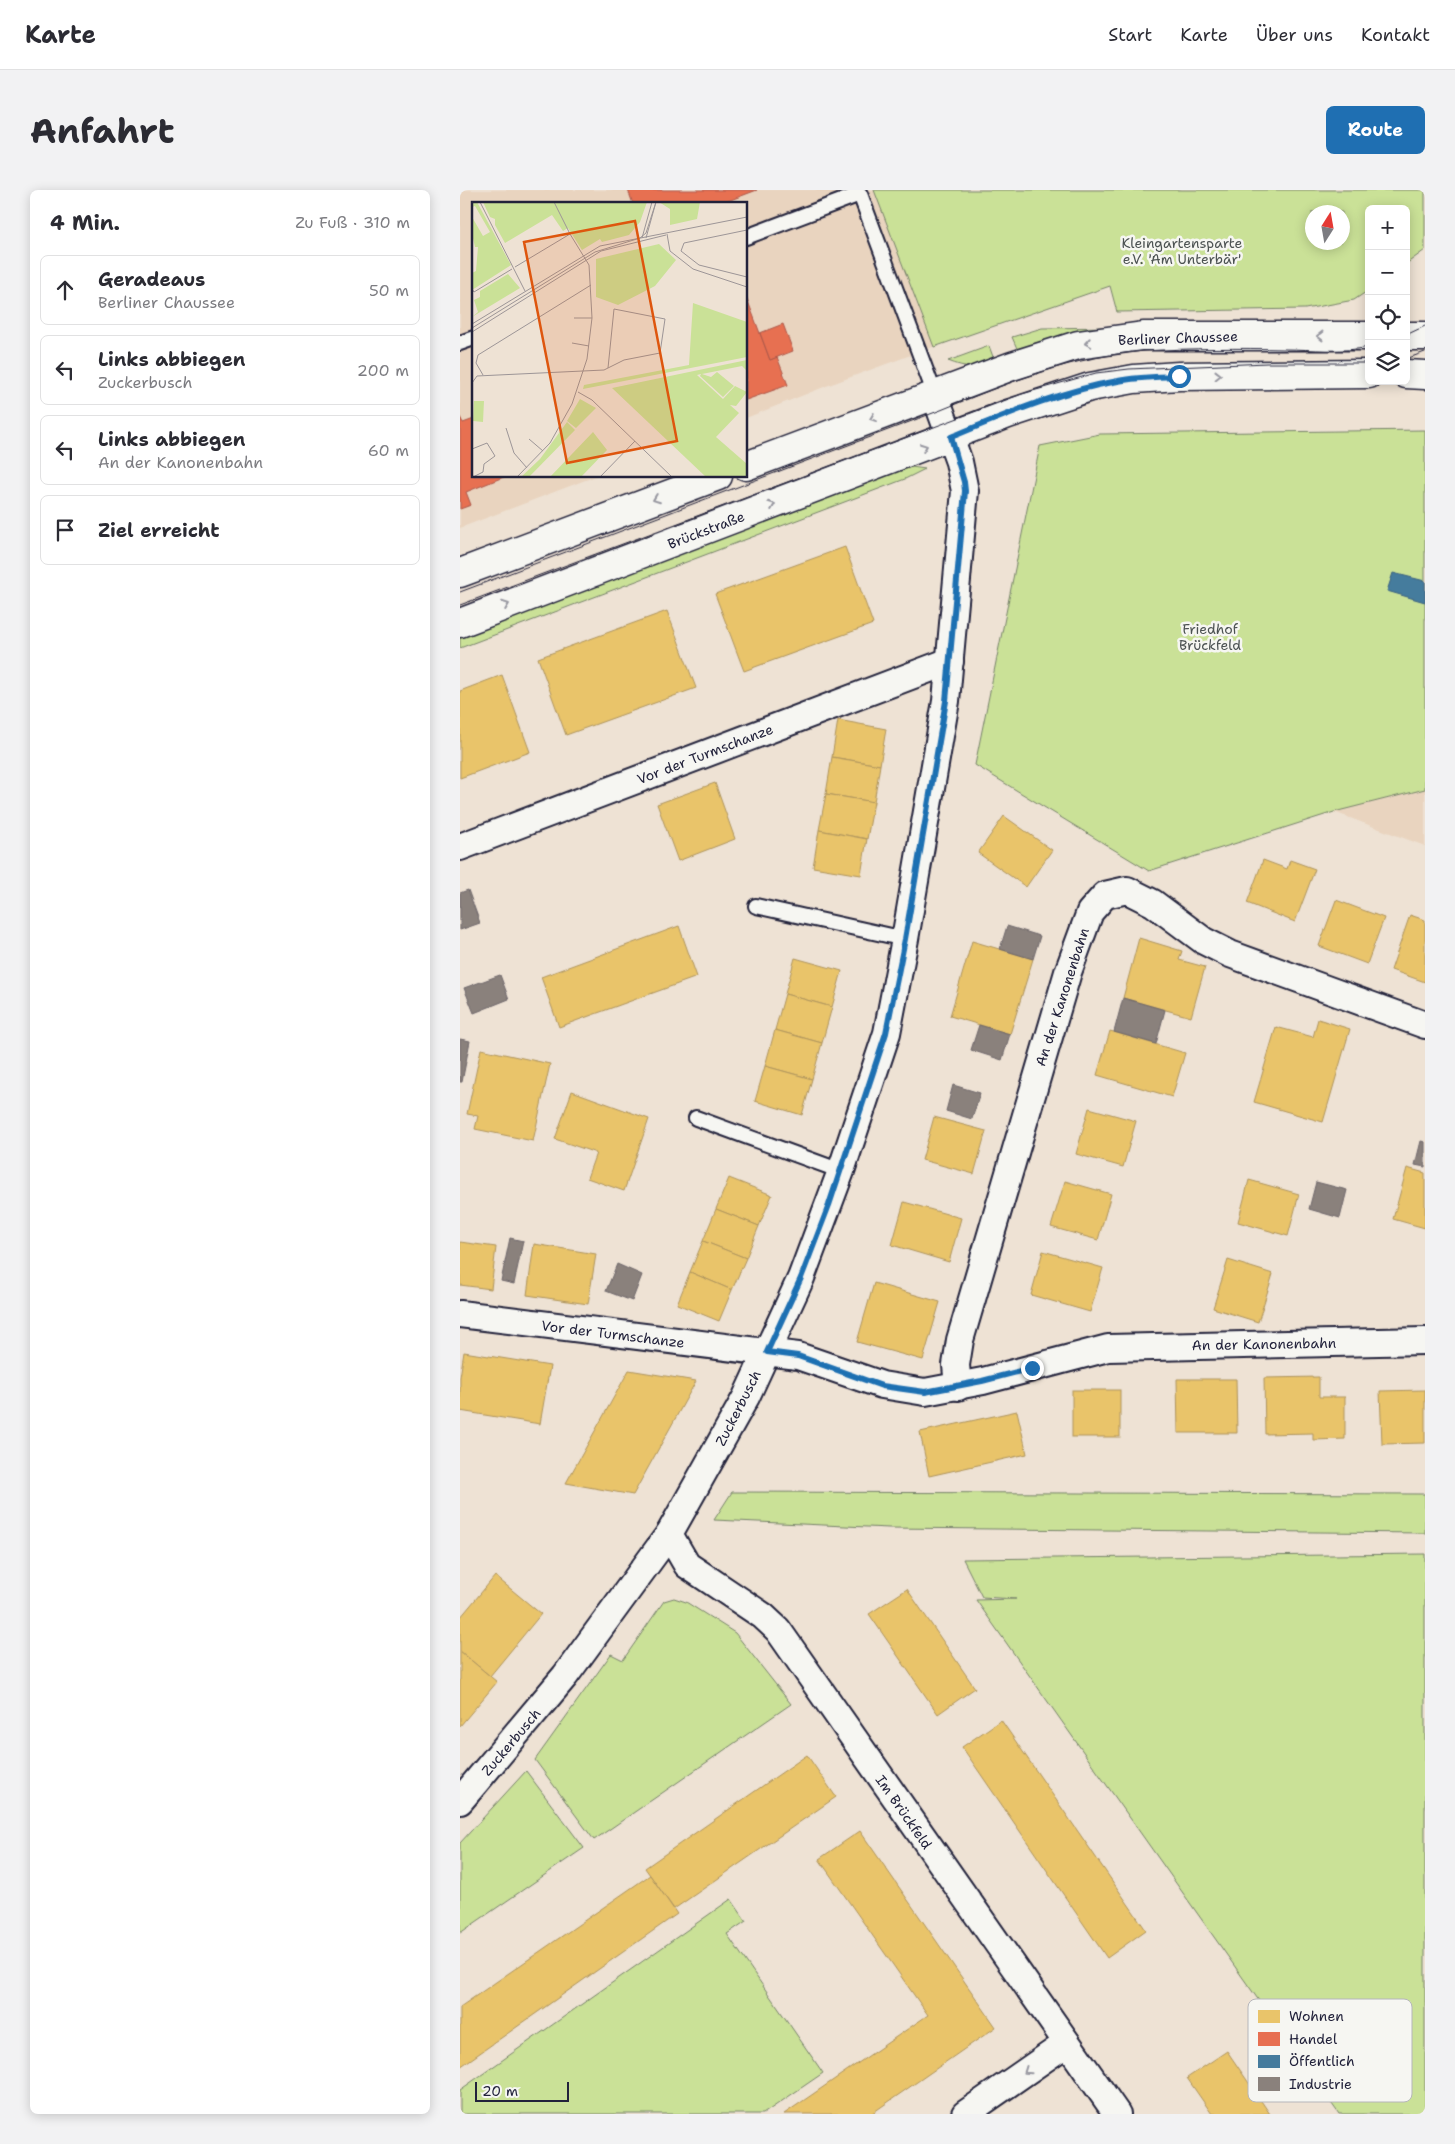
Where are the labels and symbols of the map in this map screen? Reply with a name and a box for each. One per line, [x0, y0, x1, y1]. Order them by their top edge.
inset map [472, 202, 748, 478]
north arrow [1305, 205, 1350, 250]
park label: Kleingartensparte e.V. 'Am Unterbär' [1122, 234, 1243, 268]
street label: Berliner Chaussee [1118, 327, 1238, 349]
one-way arrow [1316, 331, 1324, 341]
one-way arrow [1084, 338, 1092, 348]
route start [1168, 365, 1191, 388]
one-way arrow [1214, 370, 1222, 380]
one-way arrow [869, 412, 878, 422]
one-way arrow [919, 443, 928, 453]
one-way arrow [652, 493, 661, 504]
one-way arrow [767, 501, 776, 511]
street label: Brückstraße [665, 507, 747, 553]
one-way arrow [501, 601, 509, 611]
park label: Friedhof Brückfeld [1179, 620, 1241, 654]
street label: Vor der Turmschanze [634, 720, 776, 788]
street label: An der Kanonenbahn [1031, 925, 1093, 1068]
street label: Vor der Turmschanze [540, 1316, 686, 1352]
street label: An der Kanonenbahn [1192, 1334, 1337, 1354]
route end [1021, 1357, 1044, 1380]
street label: Zuckerbusch [711, 1367, 765, 1449]
street label: Zuckerbusch [478, 1705, 544, 1779]
street label: Im Brückfeld [872, 1771, 936, 1853]
legend [1248, 1999, 1412, 2102]
text: Wohnen [1289, 2007, 1344, 2025]
text: Handel [1289, 2030, 1338, 2048]
text: Öffentlich [1289, 2052, 1355, 2070]
one-way arrow [1023, 2065, 1033, 2074]
text: Industrie [1289, 2075, 1352, 2093]
scale bar [475, 2079, 569, 2102]

